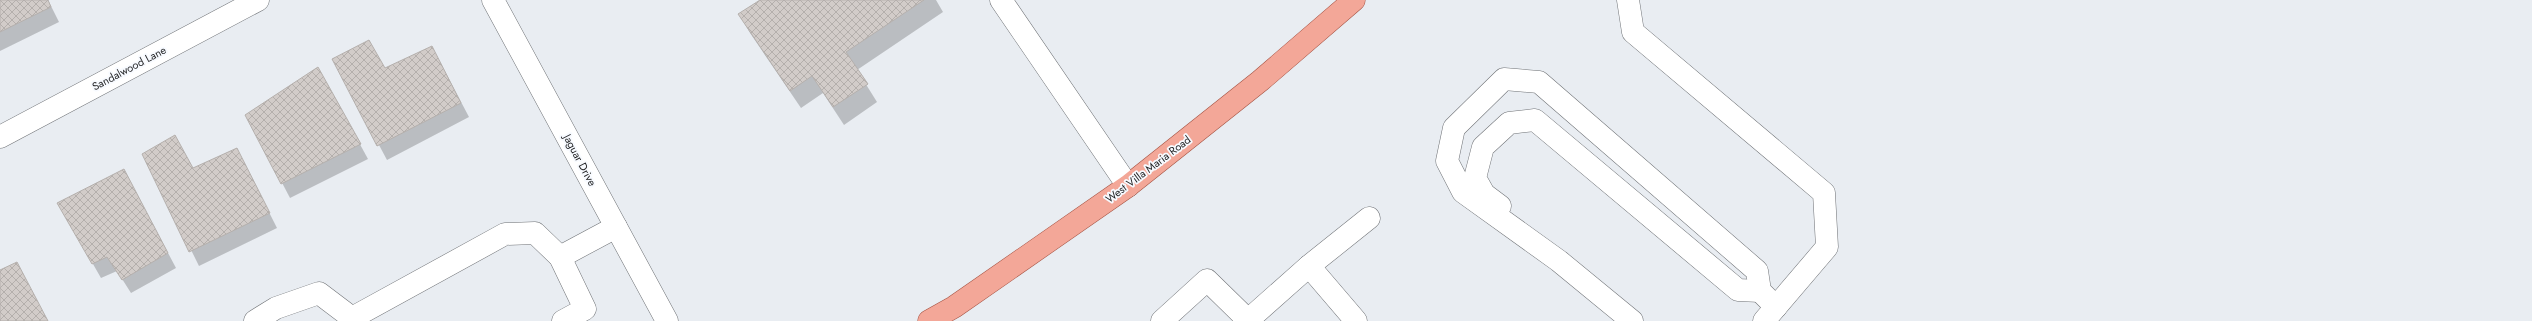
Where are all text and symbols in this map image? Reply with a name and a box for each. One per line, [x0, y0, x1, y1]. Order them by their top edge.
street label: Sandalwood Lane [89, 42, 169, 94]
street label: Jaguar Drive [559, 129, 601, 189]
street label: West Villa Maria Road [1102, 132, 1194, 206]

